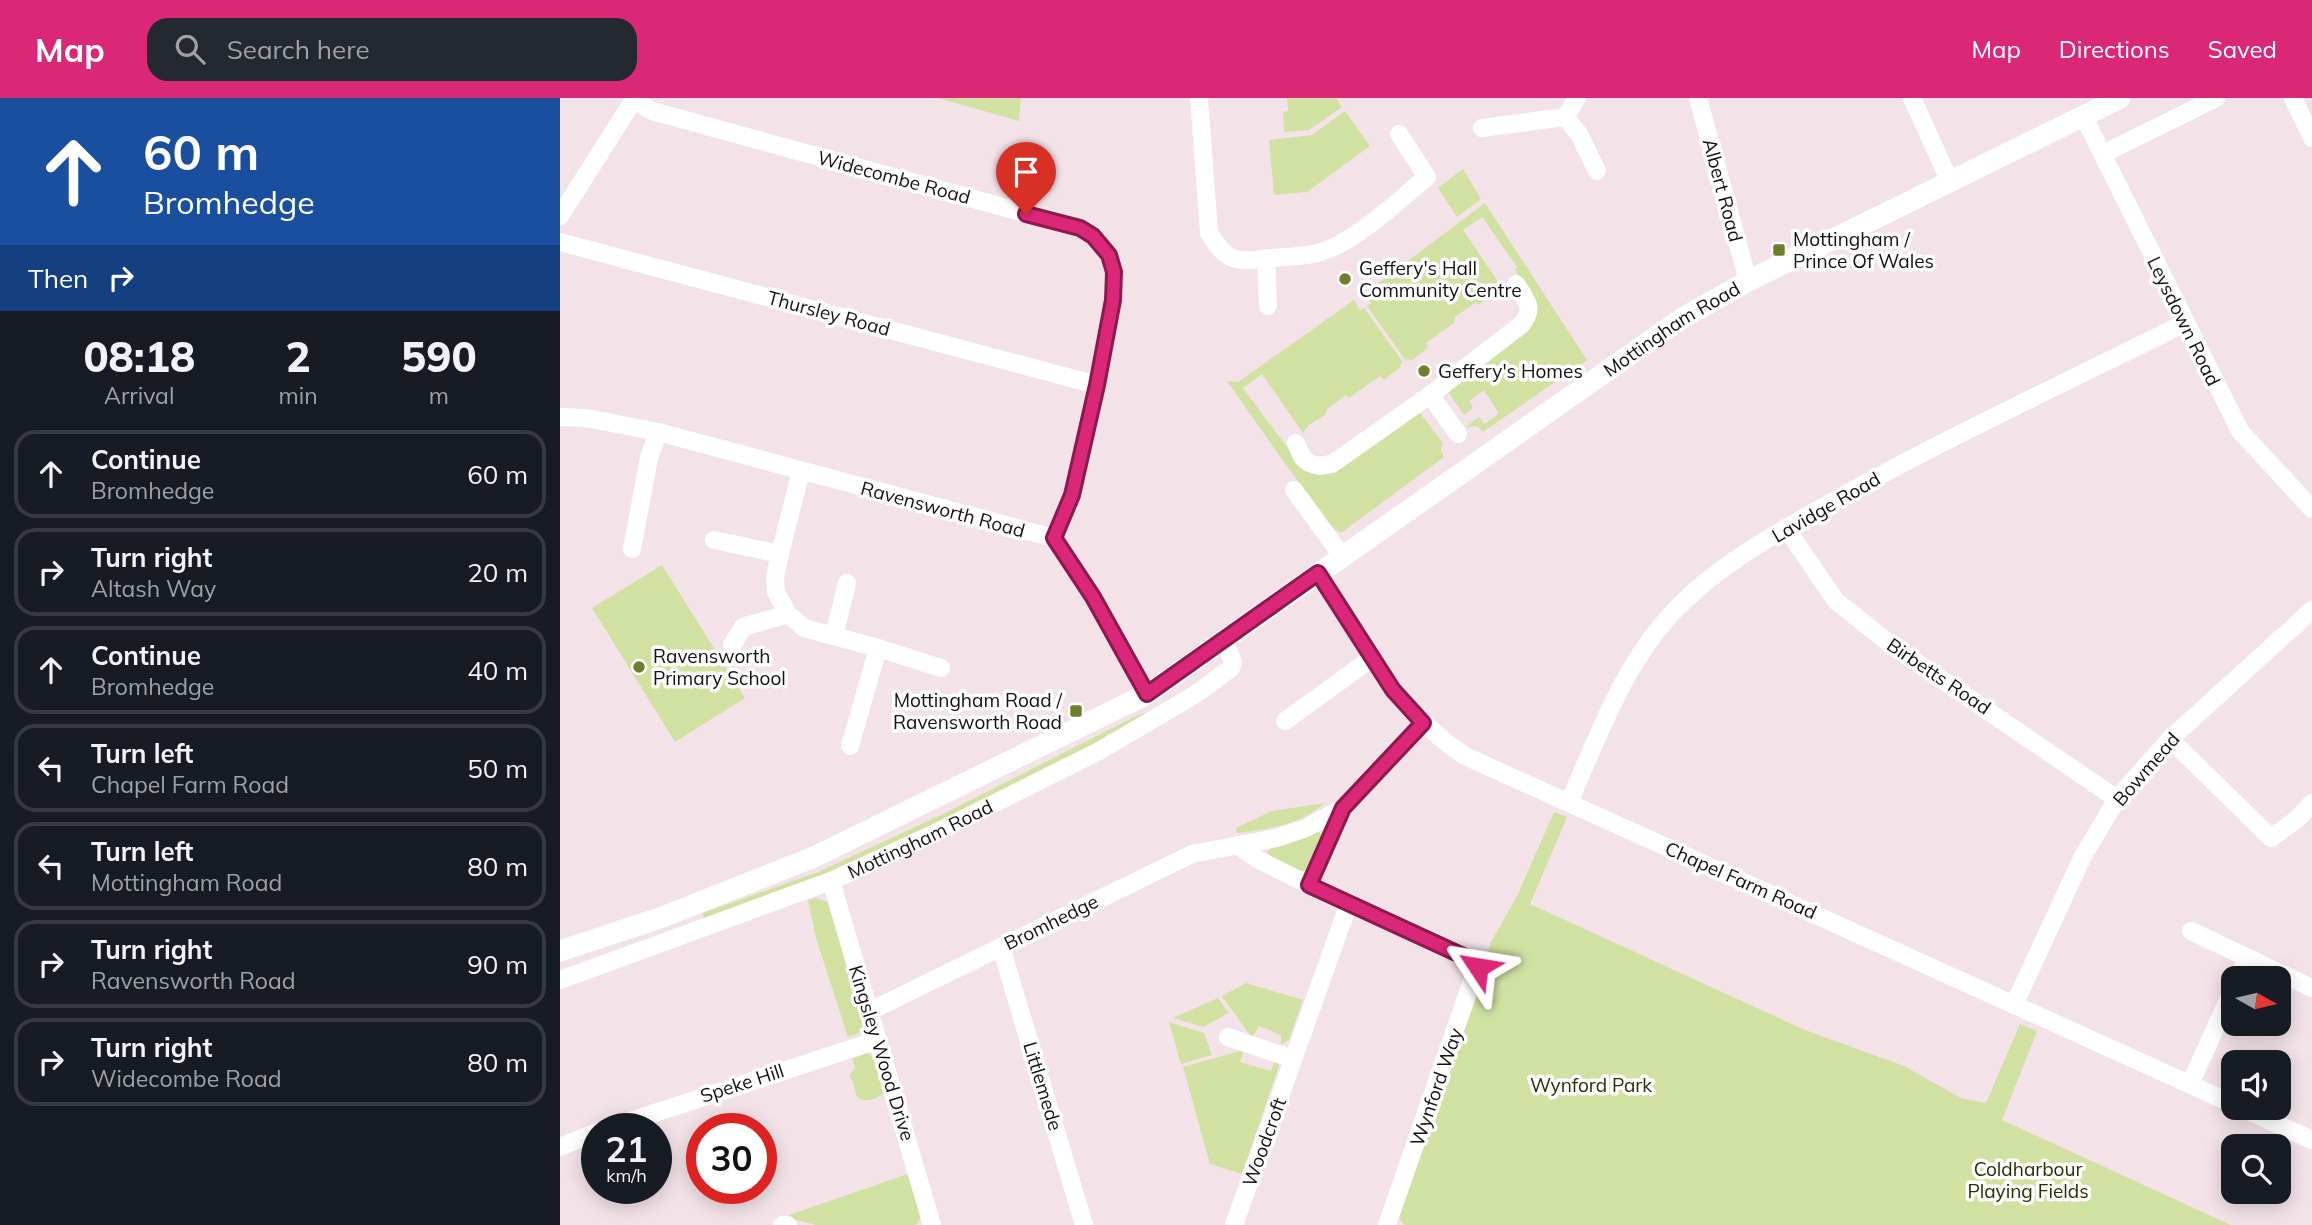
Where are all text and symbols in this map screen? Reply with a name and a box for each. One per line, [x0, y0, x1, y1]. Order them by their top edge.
search box [147, 18, 637, 81]
text: Map [35, 29, 105, 70]
icon: search [171, 30, 209, 68]
text: Search here [227, 33, 370, 66]
text: Map [1971, 34, 2021, 64]
text: Directions [2059, 34, 2170, 64]
text: Saved [2208, 34, 2277, 64]
text: 60 m [143, 121, 259, 182]
icon: ahead [28, 126, 119, 217]
street label: Albert Road [1698, 136, 1748, 244]
pin [996, 142, 1056, 214]
street label: Widecombe Road [815, 145, 973, 209]
icon: arrive [1007, 153, 1045, 191]
text: Bromhedge [143, 182, 315, 222]
place label: Mottingham / Prince Of Wales [1793, 227, 1934, 273]
marker: Mottingham / Prince Of Wales [1771, 242, 1787, 258]
street label: Leysdown Road [2142, 252, 2226, 390]
place label: Geffery's Hall Community Centre [1359, 256, 1522, 302]
icon: right [102, 259, 140, 297]
text: Then [28, 262, 88, 295]
marker: Geffery's Hall Community Centre [1337, 271, 1353, 287]
street label: Mottingham Road [1599, 276, 1744, 382]
street label: Thursley Road [765, 285, 893, 341]
text: 08:18 [83, 330, 195, 383]
text: 2 [285, 330, 311, 383]
text: 590 [401, 330, 477, 383]
place label: Geffery's Homes [1438, 359, 1583, 383]
marker: Geffery's Homes [1416, 363, 1432, 379]
text: Arrival [104, 381, 174, 410]
text: min [278, 381, 318, 410]
text: m [429, 381, 449, 410]
text: Continue [91, 443, 201, 476]
icon: ahead [32, 455, 70, 493]
text: 60 m [467, 458, 528, 491]
street label: Lavidge Road [1768, 466, 1884, 548]
text: Bromhedge [91, 476, 214, 505]
street label: Ravensworth Road [858, 476, 1028, 542]
text: Turn right [91, 541, 212, 574]
icon: right [32, 553, 70, 591]
text: 20 m [467, 556, 528, 589]
text: Altash Way [91, 574, 216, 603]
street label: Birbetts Road [1883, 632, 1995, 720]
text: Continue [91, 639, 201, 672]
place label: Ravensworth Primary School [653, 644, 786, 690]
icon: ahead [32, 651, 70, 689]
text: 40 m [467, 654, 528, 687]
marker: Ravensworth Primary School [631, 659, 647, 675]
text: Bromhedge [91, 672, 214, 701]
place label: Mottingham Road / Ravensworth Road [893, 688, 1063, 734]
marker: Mottingham Road / Ravensworth Road [1068, 703, 1084, 719]
street label: Bowmead [2107, 727, 2185, 811]
text: Turn left [91, 737, 193, 770]
icon: left [32, 749, 70, 787]
text: 50 m [467, 752, 528, 785]
text: Chapel Farm Road [91, 770, 289, 799]
street label: Mottingham Road [844, 794, 997, 884]
text: Turn left [91, 835, 193, 868]
street label: Chapel Farm Road [1661, 836, 1821, 924]
icon: left [32, 847, 70, 885]
text: 80 m [467, 850, 528, 883]
text: Mottingham Road [91, 868, 282, 897]
street label: Bromhedge [1000, 889, 1102, 955]
position arrow [1441, 930, 1515, 1004]
text: Turn right [91, 933, 212, 966]
icon: right [32, 945, 70, 983]
text: 90 m [467, 948, 528, 981]
street label: Kingsley Wood Drive [844, 962, 920, 1144]
text: Ravensworth Road [91, 966, 296, 995]
north arrow [2221, 966, 2291, 1036]
map controls [2221, 966, 2291, 1204]
street label: Wynford Way [1405, 1025, 1467, 1149]
text: Turn right [91, 1031, 212, 1064]
street label: Littlemede [1018, 1039, 1068, 1133]
icon: right [32, 1043, 70, 1081]
text: 80 m [467, 1046, 528, 1079]
button: sound [2221, 1050, 2291, 1120]
street label: Speke Hill [697, 1058, 787, 1108]
text: Widecombe Road [91, 1064, 282, 1093]
park label: Wynford Park [1530, 1073, 1652, 1097]
street label: Woodcroft [1237, 1094, 1291, 1190]
speed limit sign: 30 [686, 1113, 777, 1204]
text: 21 [605, 1127, 648, 1171]
button: search [2221, 1134, 2291, 1204]
park label: Coldharbour Playing Fields [1967, 1157, 2089, 1203]
text: km/h [606, 1164, 647, 1187]

